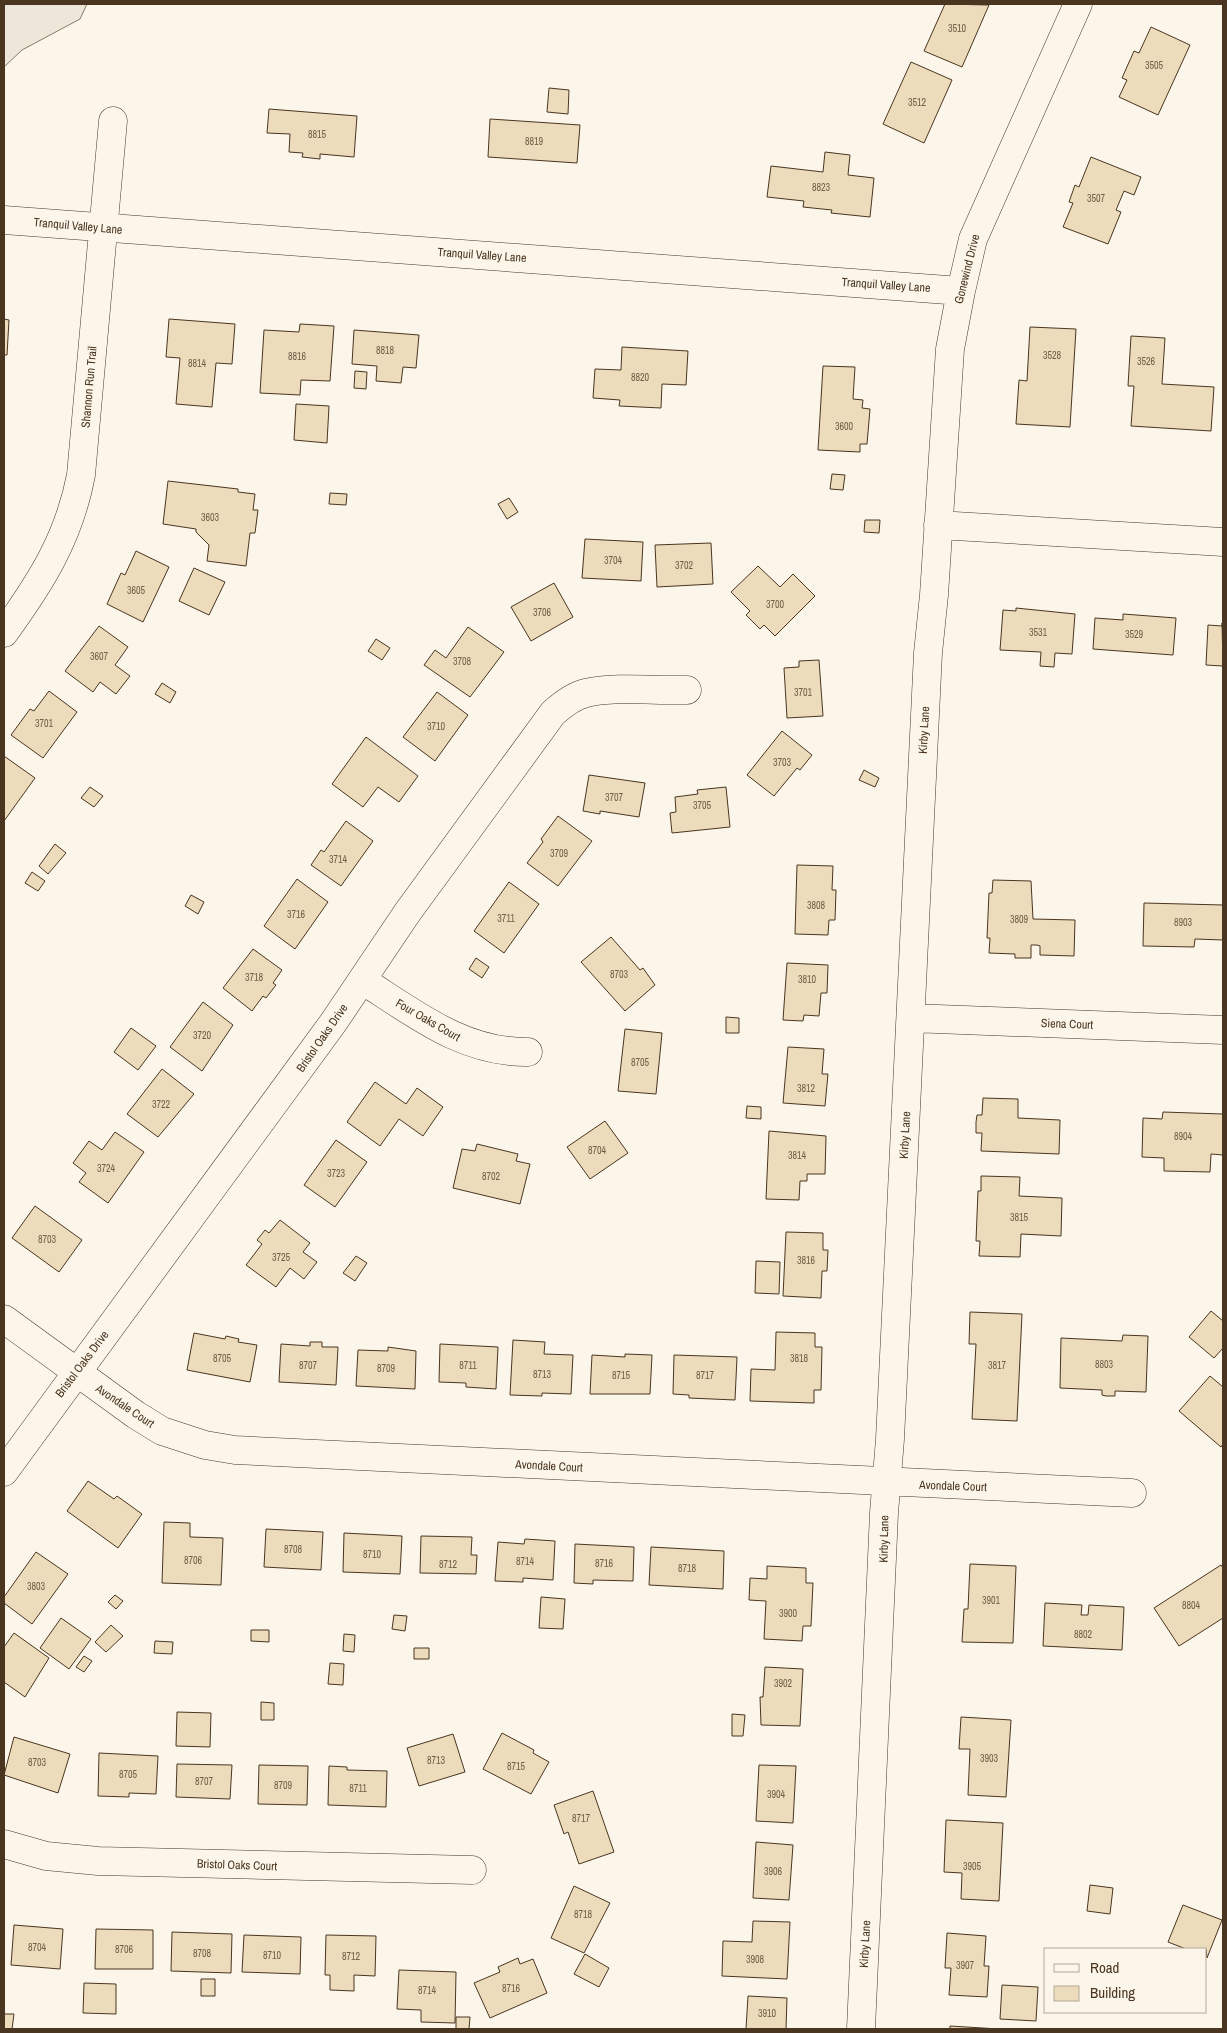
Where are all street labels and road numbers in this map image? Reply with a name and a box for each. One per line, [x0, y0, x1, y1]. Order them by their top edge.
street label: Tranquil Valley Lane [33, 214, 123, 238]
street label: Gonewind Drive [951, 233, 983, 305]
street label: Tranquil Valley Lane [437, 244, 527, 266]
street label: Tranquil Valley Lane [841, 274, 931, 296]
street label: Shannon Run Trail [77, 345, 101, 429]
street label: Kirby Lane [915, 706, 933, 754]
street label: Four Oaks Court [393, 995, 464, 1045]
street label: Bristol Oaks Drive [293, 1001, 351, 1075]
street label: Siena Court [1040, 1015, 1094, 1033]
street label: Kirby Lane [896, 1111, 914, 1159]
street label: Bristol Oaks Drive [52, 1327, 112, 1401]
street label: Avondale Court [92, 1380, 158, 1432]
street label: Avondale Court [514, 1456, 583, 1476]
street label: Avondale Court [918, 1477, 987, 1495]
street label: Kirby Lane [876, 1515, 892, 1563]
street label: Bristol Oaks Court [197, 1856, 278, 1874]
street label: Kirby Lane [856, 1920, 874, 1968]

